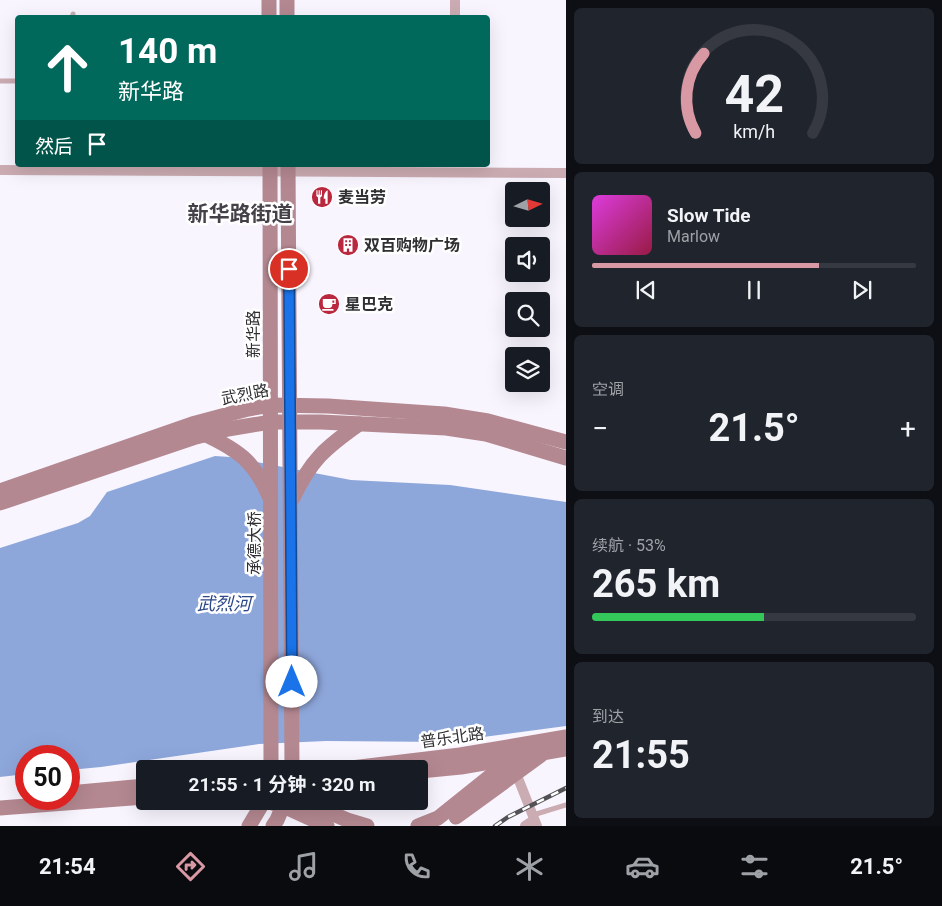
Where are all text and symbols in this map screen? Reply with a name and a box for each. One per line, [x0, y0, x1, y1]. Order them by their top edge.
text: 140 m [118, 31, 217, 72]
icon: ahead [35, 35, 100, 100]
text: 42 [724, 64, 784, 125]
text: 新华路 [118, 79, 184, 104]
text: km/h [733, 121, 775, 142]
icon: arrive [83, 130, 111, 158]
text: 然后 [35, 135, 73, 158]
north arrow [505, 182, 550, 228]
map controls [505, 182, 550, 392]
restaurant icon: 麦当劳 [310, 185, 334, 209]
place label: 麦当劳 [338, 188, 386, 207]
district label: 新华路街道 [188, 202, 293, 226]
text: Slow Tide [667, 204, 750, 227]
text: Marlow [667, 227, 720, 246]
building icon: 双百购物广场 [336, 233, 360, 257]
place label: 双百购物广场 [364, 236, 460, 255]
button: sound [505, 237, 550, 282]
pin [268, 248, 310, 290]
icon: arrive [275, 255, 303, 283]
icon: previous [632, 276, 660, 304]
icon: pause [740, 276, 768, 304]
icon: next [848, 276, 876, 304]
cafe icon: 星巴克 [317, 292, 341, 316]
button: search [505, 292, 550, 337]
place label: 星巴克 [345, 295, 393, 314]
street label: 新华路 [244, 310, 263, 358]
button: layers [505, 347, 550, 392]
text: 空调 [592, 380, 624, 399]
street label: 武烈路 [220, 381, 270, 408]
text: 21.5° [708, 406, 800, 450]
text: − [592, 412, 608, 445]
text: + [900, 412, 916, 445]
street label: 承德大桥 [245, 511, 264, 575]
text: 续航 · 53% [592, 536, 666, 555]
text: 265 km [592, 562, 720, 606]
water label: 武烈河 [197, 593, 254, 614]
position arrow [265, 655, 317, 707]
text: 到达 [592, 707, 624, 726]
street label: 普乐北路 [419, 724, 485, 751]
text: 21:55 [592, 733, 690, 777]
speed limit sign: 50 [15, 745, 80, 810]
text: 21:55 · 1 分钟 · 320 m [189, 773, 375, 796]
icon: directions [173, 849, 208, 884]
icon: music [286, 849, 321, 884]
icon: phone [399, 849, 434, 884]
icon: climate [512, 849, 547, 884]
icon: car [625, 849, 660, 884]
icon: filters [737, 849, 772, 884]
text: 21:54 [39, 854, 96, 879]
text: 21.5° [850, 854, 903, 879]

